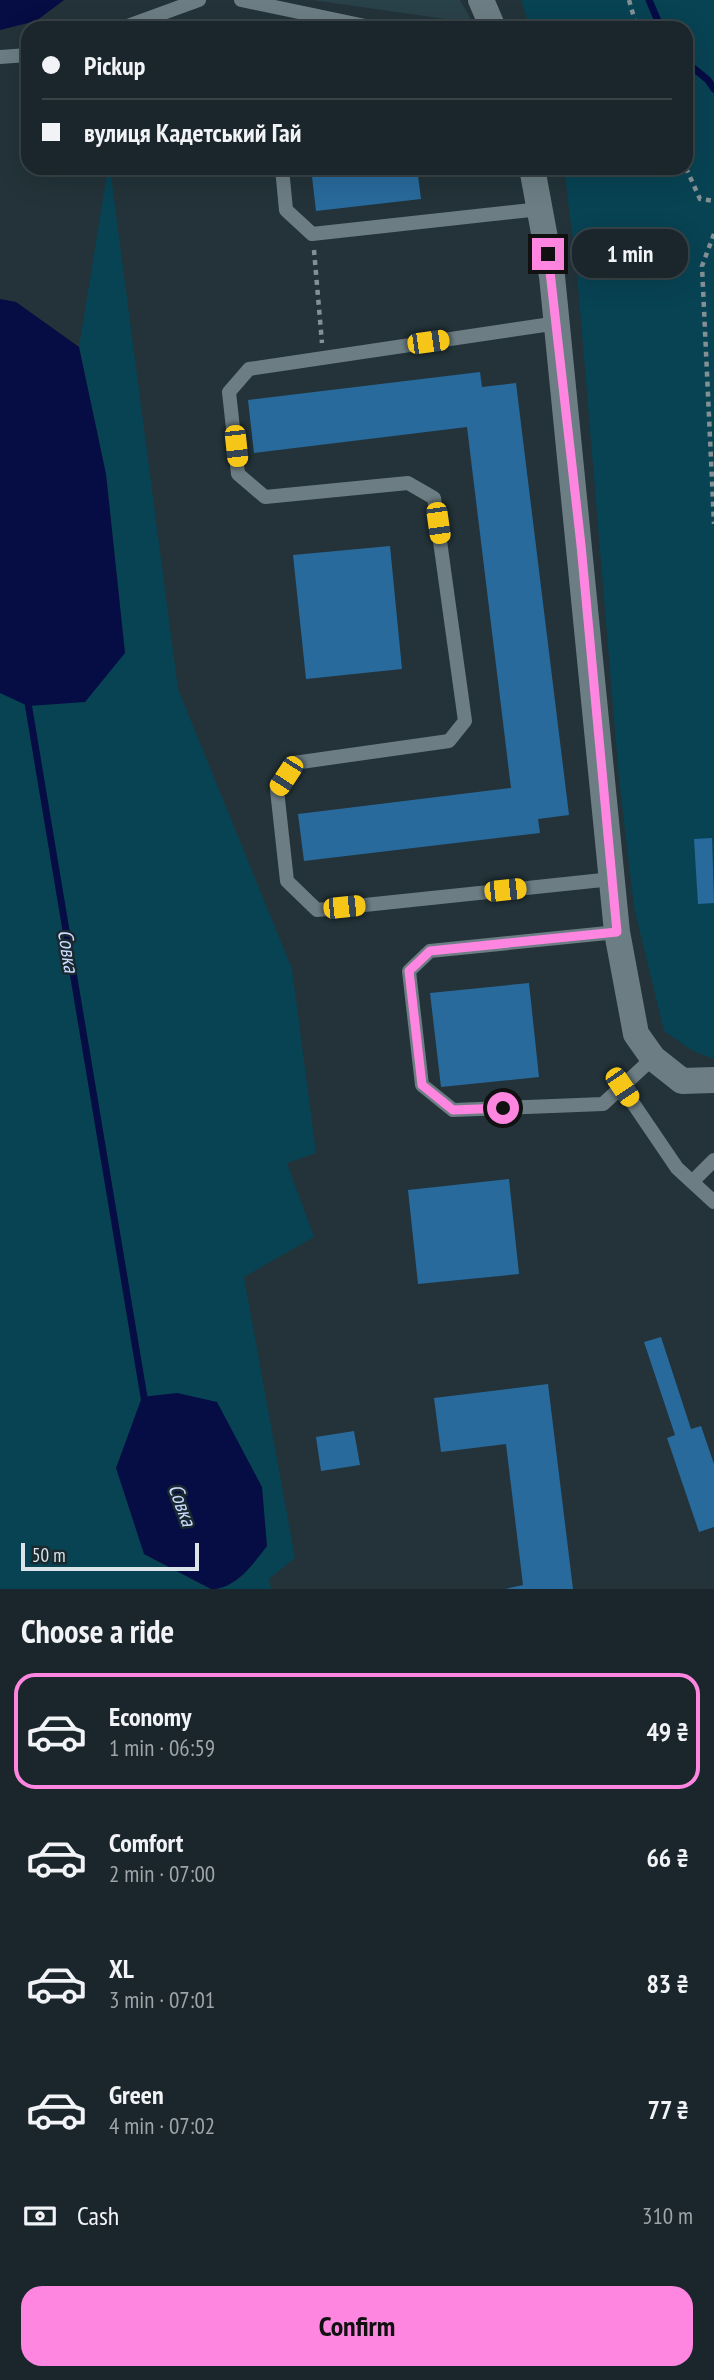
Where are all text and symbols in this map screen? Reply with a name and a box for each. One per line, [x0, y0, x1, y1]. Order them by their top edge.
text: Pickup [84, 49, 145, 82]
text: вулиця Кадетський Гай [84, 116, 301, 149]
callout: 1 min [572, 230, 688, 278]
route end [532, 238, 564, 270]
text: 1 min [607, 239, 653, 268]
car [406, 329, 451, 355]
car [224, 424, 249, 468]
car [425, 501, 452, 545]
car [266, 753, 307, 799]
car [484, 877, 527, 903]
car [323, 894, 366, 920]
water label: Совка [52, 928, 85, 976]
car [602, 1064, 643, 1110]
route start [487, 1092, 519, 1124]
water label: Совка [162, 1480, 203, 1531]
scale bar [21, 1540, 200, 1572]
text: 50 m [32, 1543, 66, 1567]
text: Choose a ride [21, 1610, 174, 1652]
icon: car [25, 1700, 88, 1763]
text: Economy [109, 1700, 191, 1733]
text: 49 ₴ [646, 1715, 689, 1748]
text: 1 min · 06:59 [109, 1733, 215, 1762]
icon: car [25, 1826, 88, 1889]
text: Comfort [109, 1826, 183, 1859]
text: 66 ₴ [646, 1841, 689, 1874]
text: 2 min · 07:00 [109, 1859, 215, 1888]
icon: car [25, 1952, 88, 2015]
text: XL [109, 1952, 134, 1985]
text: 83 ₴ [646, 1967, 689, 2000]
text: 3 min · 07:01 [109, 1985, 215, 2014]
icon: car [25, 2078, 88, 2141]
text: Green [109, 2078, 164, 2111]
text: 77 ₴ [648, 2093, 689, 2126]
text: 4 min · 07:02 [109, 2111, 215, 2140]
icon: cash [21, 2197, 59, 2235]
text: Cash [77, 2199, 119, 2232]
text: 310 m [642, 2201, 693, 2230]
button: Confirm [21, 2286, 693, 2366]

